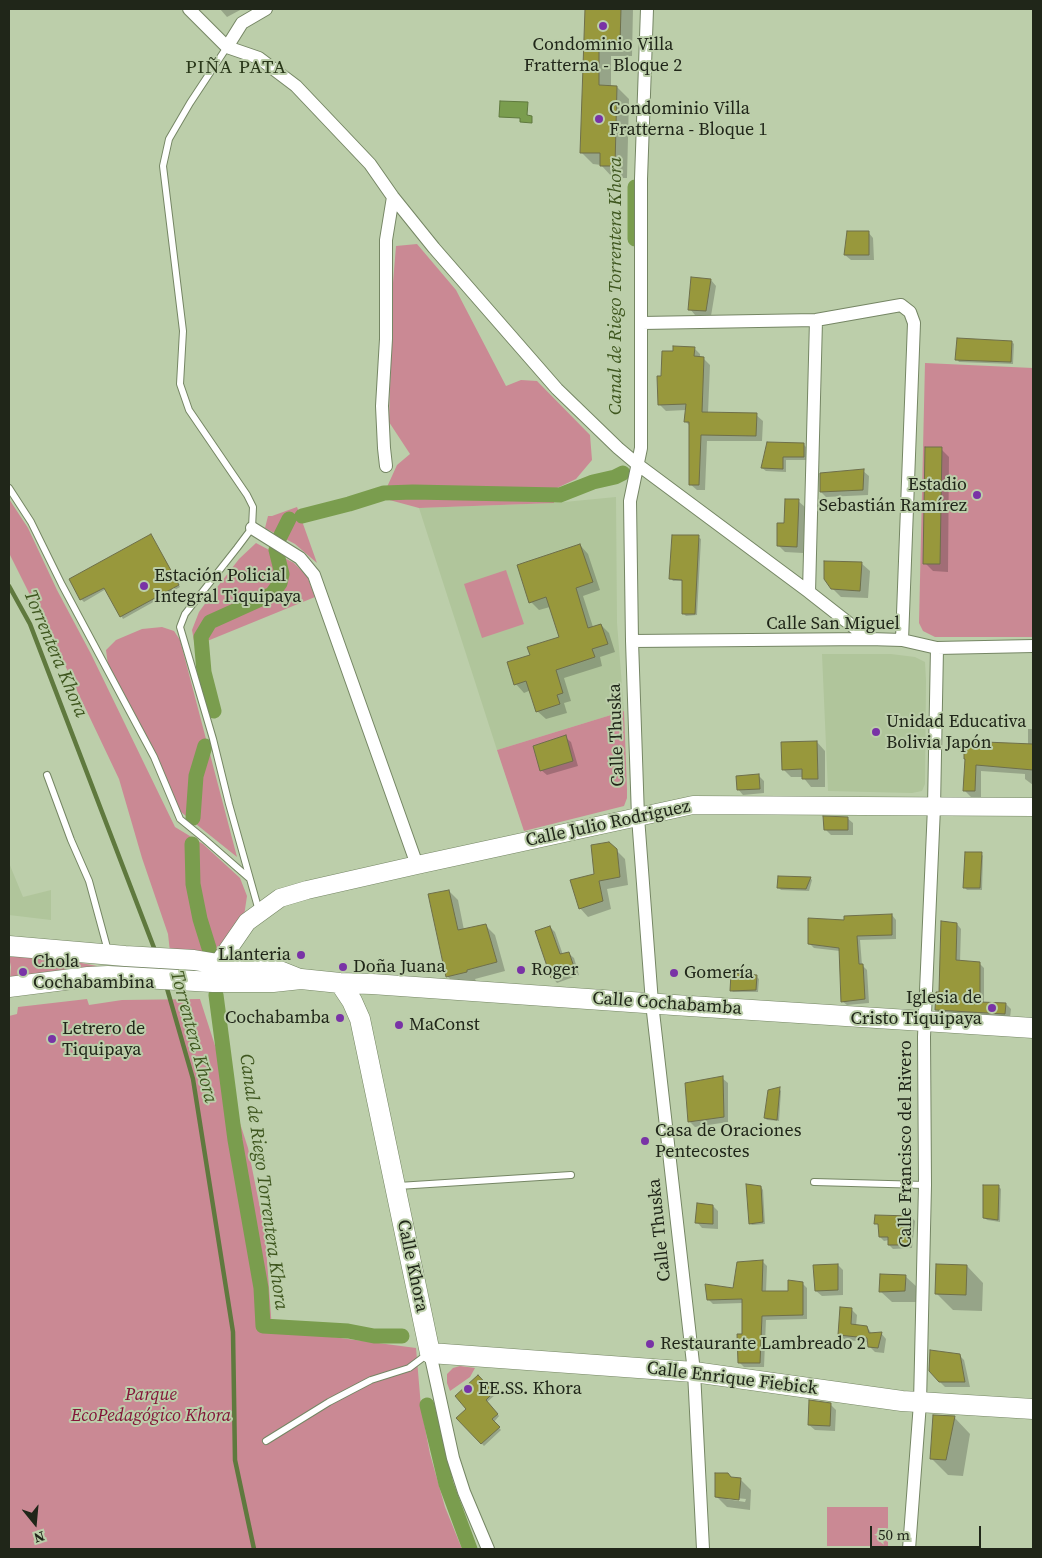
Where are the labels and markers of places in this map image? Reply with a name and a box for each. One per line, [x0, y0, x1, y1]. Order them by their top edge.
marker: Condominio Villa Fratterna - Bloque 2 [597, 20, 609, 32]
place label: Condominio Villa Fratterna - Bloque 2 [524, 34, 682, 76]
place label: Condominio Villa Fratterna - Bloque 1 [609, 98, 767, 140]
marker: Condominio Villa Fratterna - Bloque 1 [593, 113, 605, 125]
place label: Estadio Sebastián Ramírez [819, 474, 967, 516]
marker: Estadio Sebastián Ramírez [971, 489, 983, 501]
place label: Estación Policial Integral Tiquipaya [154, 565, 301, 608]
marker: Estación Policial Integral Tiquipaya [138, 580, 150, 592]
place label: Unidad Educativa Bolivia Japón [886, 711, 1026, 754]
marker: Unidad Educativa Bolivia Japón [870, 726, 882, 738]
place label: Llanteria [218, 944, 291, 966]
marker: Llanteria [295, 949, 307, 961]
place label: Chola Cochabambina [33, 951, 154, 994]
place label: Doña Juana [353, 956, 446, 978]
place label: Roger [531, 959, 578, 981]
marker: Doña Juana [337, 961, 349, 973]
place label: Gomería [684, 962, 754, 984]
marker: Roger [515, 964, 527, 976]
marker: Chola Cochabambina [17, 966, 29, 978]
marker: Gomería [668, 967, 680, 979]
place label: Iglesia de Cristo Tiquipaya [850, 987, 982, 1030]
marker: Iglesia de Cristo Tiquipaya [986, 1002, 998, 1014]
place label: Cochabamba [225, 1007, 330, 1029]
marker: Cochabamba [334, 1012, 346, 1024]
place label: MaConst [409, 1014, 480, 1036]
place label: Letrero de Tiquipaya [62, 1018, 145, 1060]
marker: MaConst [393, 1019, 405, 1031]
marker: Letrero de Tiquipaya [46, 1033, 58, 1045]
place label: Casa de Oraciones Pentecostes [655, 1120, 802, 1162]
marker: Casa de Oraciones Pentecostes [639, 1135, 651, 1147]
place label: Restaurante Lambreado 2 [660, 1333, 866, 1355]
marker: Restaurante Lambreado 2 [644, 1338, 656, 1350]
place label: EE.SS. Khora [478, 1378, 582, 1400]
marker: EE.SS. Khora [462, 1383, 474, 1395]

